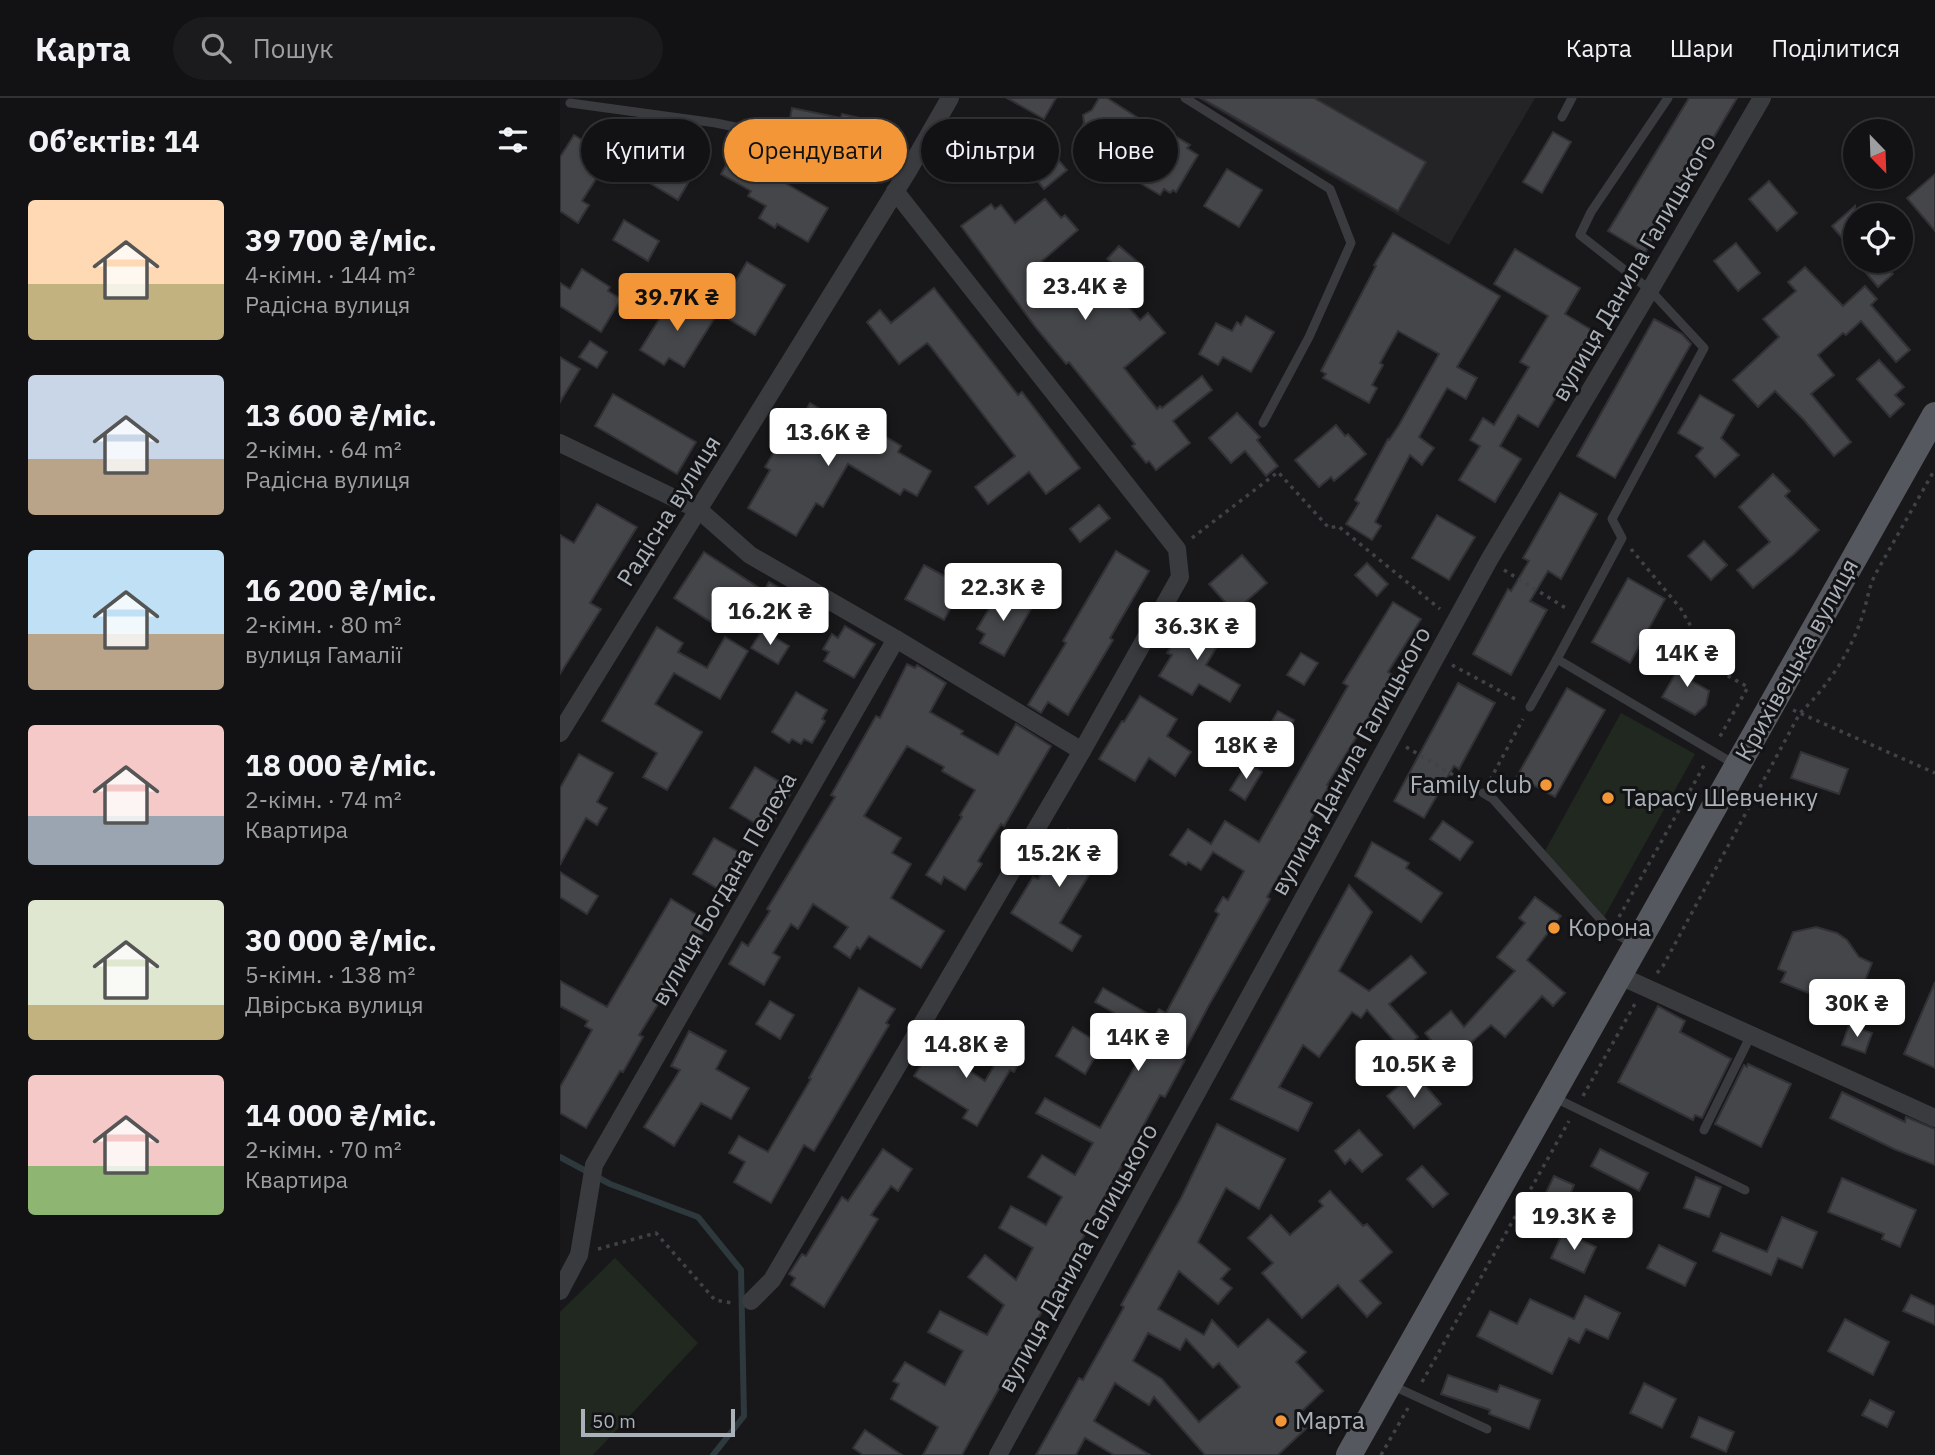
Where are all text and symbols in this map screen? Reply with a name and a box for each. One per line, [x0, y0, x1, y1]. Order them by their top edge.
search box [173, 17, 663, 80]
text: Карта [35, 27, 131, 70]
icon: search [197, 29, 235, 67]
text: Пошук [253, 31, 333, 65]
text: Карта [1566, 32, 1632, 64]
text: Шари [1670, 32, 1734, 64]
text: Поділитися [1772, 32, 1900, 64]
chip: Купити [581, 119, 710, 182]
chip: Орендувати [724, 119, 907, 182]
chip: Фільтри [921, 119, 1059, 182]
chip: Нове [1073, 119, 1178, 182]
north arrow [1843, 119, 1913, 189]
map controls [1843, 119, 1913, 273]
text: Об’єктів: 14 [28, 121, 200, 160]
icon: filters [494, 121, 532, 159]
street label: вулиця Данила Галицького [1544, 128, 1723, 407]
button: locate [1843, 203, 1913, 273]
text: 39 700 ₴/міс. [245, 220, 437, 259]
icon: home [84, 228, 168, 312]
text: 4-кімн. · 144 m² [245, 259, 415, 289]
pin: 23.4K ₴ [1020, 262, 1150, 322]
text: 23.4K ₴ [1043, 270, 1127, 300]
pin: 39.7K ₴ [612, 274, 742, 333]
text: 39.7K ₴ [635, 281, 719, 311]
text: Радісна вулиця [245, 289, 410, 319]
text: 13 600 ₴/міс. [245, 395, 437, 434]
icon: home [84, 403, 168, 487]
pin: 13.6K ₴ [763, 408, 893, 468]
text: 13.6K ₴ [786, 416, 870, 446]
street label: Радісна вулиця [609, 429, 727, 592]
text: 2-кімн. · 64 m² [245, 434, 402, 464]
text: Радісна вулиця [245, 464, 410, 494]
street label: Крихівецька вулиця [1727, 553, 1865, 766]
pin: 22.3K ₴ [938, 564, 1068, 623]
text: 16 200 ₴/міс. [245, 570, 437, 609]
text: 22.3K ₴ [961, 571, 1045, 601]
icon: home [84, 578, 168, 662]
pin: 16.2K ₴ [705, 588, 835, 647]
text: 16.2K ₴ [728, 595, 812, 625]
pin: 36.3K ₴ [1132, 602, 1262, 662]
text: 2-кімн. · 80 m² [245, 609, 402, 639]
text: 36.3K ₴ [1155, 610, 1239, 640]
street label: вулиця Данила Галицького [1263, 620, 1438, 901]
pin: 14K ₴ [1638, 630, 1736, 689]
text: 14K ₴ [1655, 637, 1719, 667]
text: вулиця Гамалії [245, 639, 402, 669]
pin: 18K ₴ [1197, 722, 1295, 781]
text: 18K ₴ [1214, 729, 1278, 759]
text: 18 000 ₴/міс. [245, 745, 437, 784]
icon: home [84, 753, 168, 837]
street label: вулиця Богдана Пелеха [643, 766, 803, 1011]
place label: Family club [1410, 768, 1532, 800]
marker: Family club [1538, 777, 1554, 793]
place label: Тарасу Шевченку [1622, 781, 1818, 813]
text: 2-кімн. · 74 m² [245, 784, 402, 814]
marker: Тарасу Шевченку [1600, 790, 1616, 806]
text: Квартира [245, 814, 348, 844]
pin: 15.2K ₴ [994, 830, 1124, 889]
text: 15.2K ₴ [1017, 837, 1101, 867]
place label: Корона [1568, 911, 1651, 943]
text: 30 000 ₴/міс. [245, 920, 437, 959]
marker: Корона [1546, 920, 1562, 936]
icon: home [84, 928, 168, 1012]
text: 5-кімн. · 138 m² [245, 959, 415, 989]
pin: 30K ₴ [1808, 979, 1906, 1039]
text: 30K ₴ [1825, 987, 1889, 1017]
text: Двірська вулиця [245, 989, 424, 1019]
pin: 14K ₴ [1089, 1014, 1187, 1073]
pin: 14.8K ₴ [901, 1020, 1031, 1080]
text: 14K ₴ [1106, 1021, 1170, 1051]
text: 14.8K ₴ [924, 1028, 1008, 1058]
pin: 10.5K ₴ [1349, 1040, 1479, 1100]
text: 10.5K ₴ [1372, 1048, 1456, 1078]
text: 14 000 ₴/міс. [245, 1095, 437, 1134]
icon: home [84, 1103, 168, 1187]
street label: вулиця Данила Галицького [990, 1117, 1165, 1398]
text: 2-кімн. · 70 m² [245, 1134, 402, 1164]
text: Квартира [245, 1164, 348, 1194]
pin: 19.3K ₴ [1509, 1192, 1639, 1252]
text: 19.3K ₴ [1532, 1200, 1616, 1230]
place label: Марта [1295, 1404, 1365, 1436]
scale bar [581, 1406, 735, 1438]
text: 50 m [592, 1409, 636, 1433]
marker: Марта [1273, 1413, 1289, 1429]

